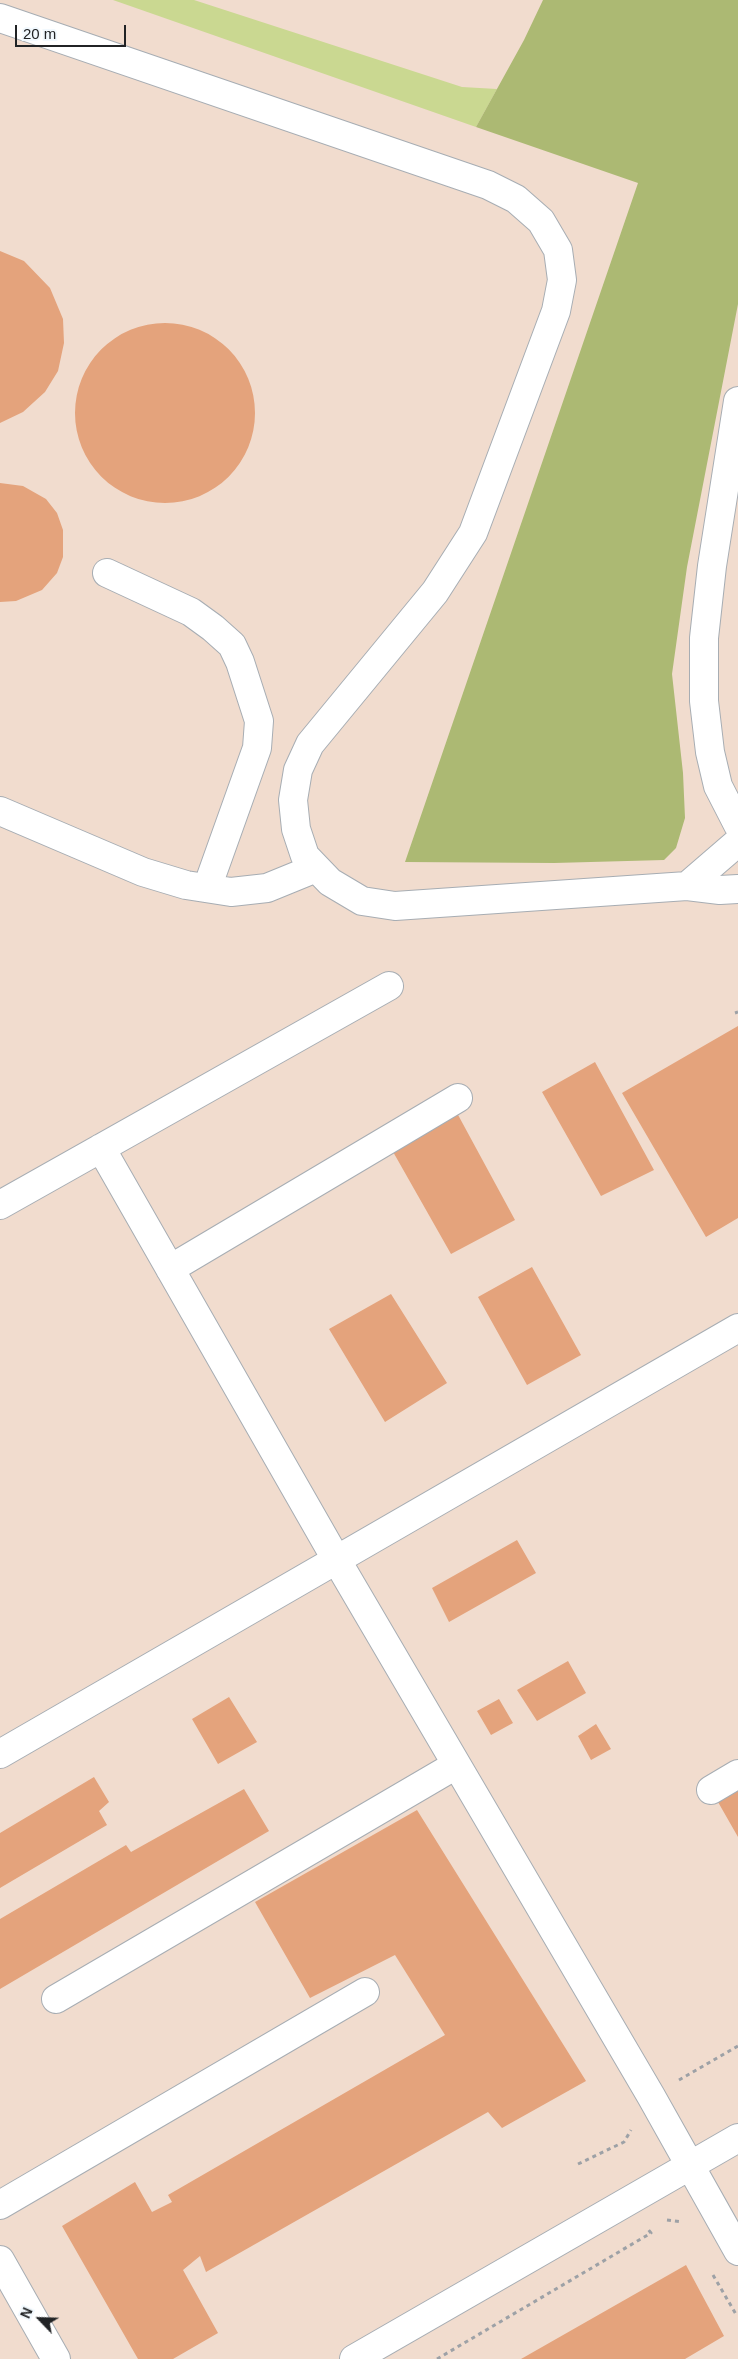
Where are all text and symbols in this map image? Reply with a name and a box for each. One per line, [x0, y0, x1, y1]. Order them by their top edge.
scale bar [18, 15, 129, 47]
text: 20 m [23, 25, 56, 42]
north arrow [15, 2294, 65, 2344]
text: N [17, 2305, 36, 2321]

